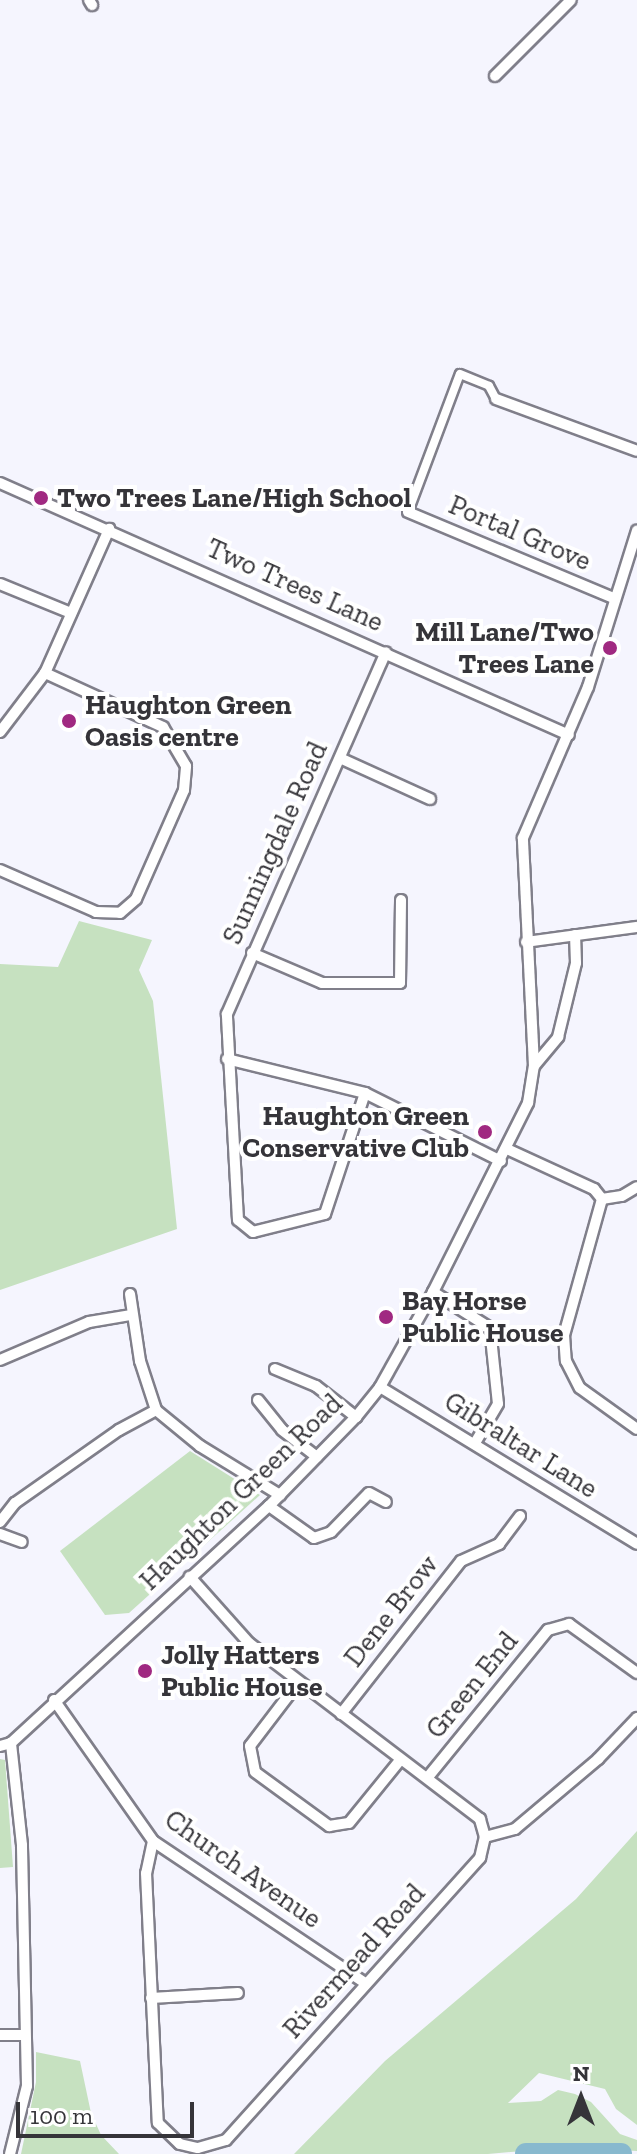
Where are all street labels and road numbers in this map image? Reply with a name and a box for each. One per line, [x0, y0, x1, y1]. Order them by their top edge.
street label: Portal Grove [444, 488, 596, 578]
street label: Two Trees Lane [201, 531, 389, 639]
street label: Sunningdale Road [215, 737, 335, 949]
street label: Gibraltar Lane [438, 1384, 604, 1506]
street label: Haughton Green Road [133, 1387, 349, 1597]
street label: Dene Brow [337, 1548, 445, 1674]
street label: Green End [419, 1625, 525, 1745]
street label: Church Avenue [158, 1802, 328, 1936]
street label: Rivermead Road [276, 1877, 432, 2045]

